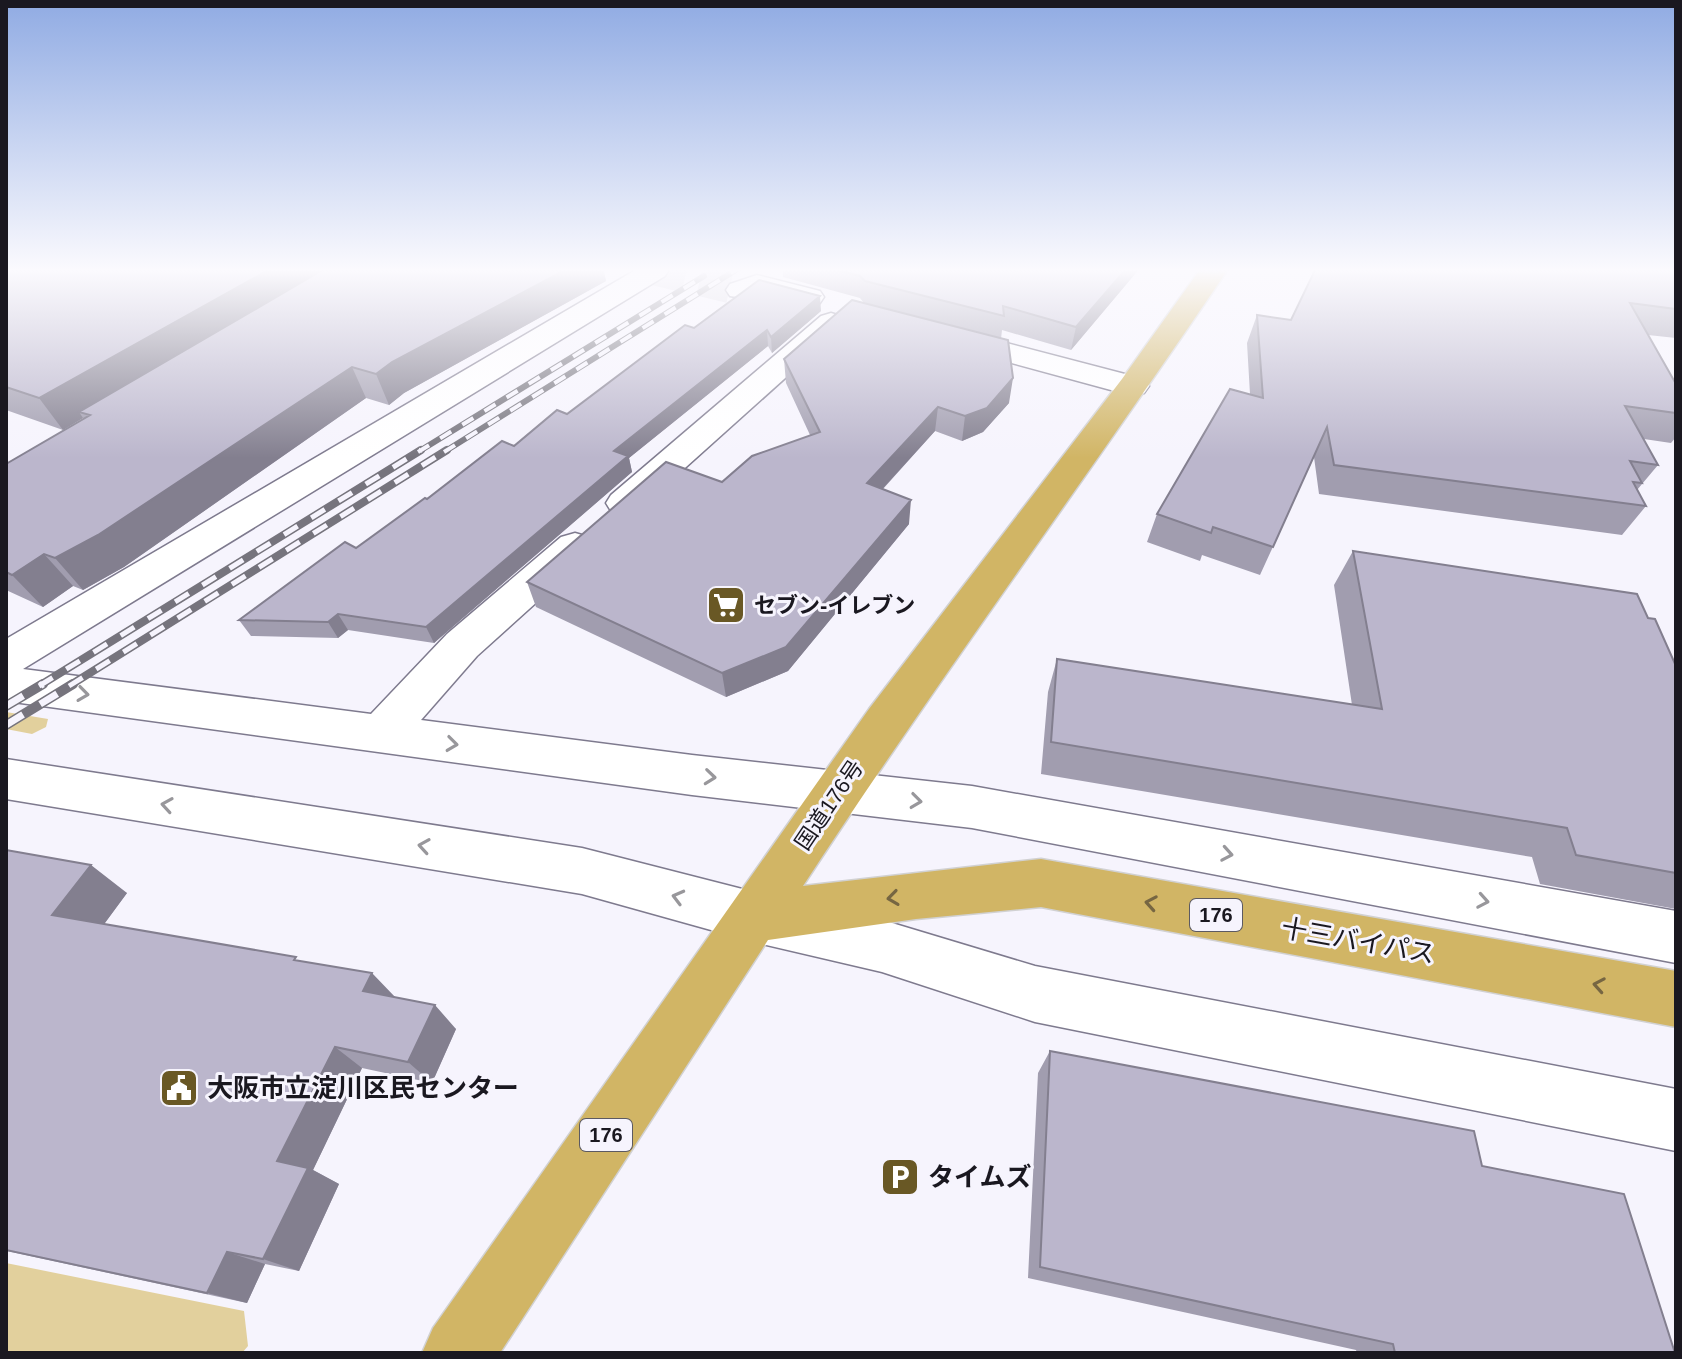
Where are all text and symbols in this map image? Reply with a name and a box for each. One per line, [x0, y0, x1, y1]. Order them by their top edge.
supermarket icon: セブン-イレブン [705, 584, 747, 626]
place label: セブン-イレブン [754, 593, 915, 618]
one-way arrow [76, 685, 90, 702]
one-way arrow [446, 736, 459, 753]
street label: 国道176号 [790, 755, 868, 855]
one-way arrow [704, 769, 717, 786]
one-way arrow [909, 792, 922, 809]
one-way arrow [160, 797, 174, 814]
one-way arrow [417, 838, 431, 855]
one-way arrow [1220, 845, 1234, 862]
one-way arrow [672, 889, 686, 906]
one-way arrow [886, 889, 900, 906]
one-way arrow [1476, 892, 1489, 909]
one-way arrow [1144, 895, 1157, 912]
road number: 176 [1190, 899, 1242, 931]
street label: 十三バイパス [1279, 913, 1437, 969]
one-way arrow [1592, 977, 1606, 994]
public building icon: 大阪市立淀川区民センター [158, 1067, 200, 1109]
place label: 大阪市立淀川区民センター [207, 1073, 519, 1103]
road number: 176 [580, 1119, 632, 1151]
parking icon: タイムズ [879, 1156, 921, 1198]
place label: タイムズ [928, 1162, 1031, 1192]

